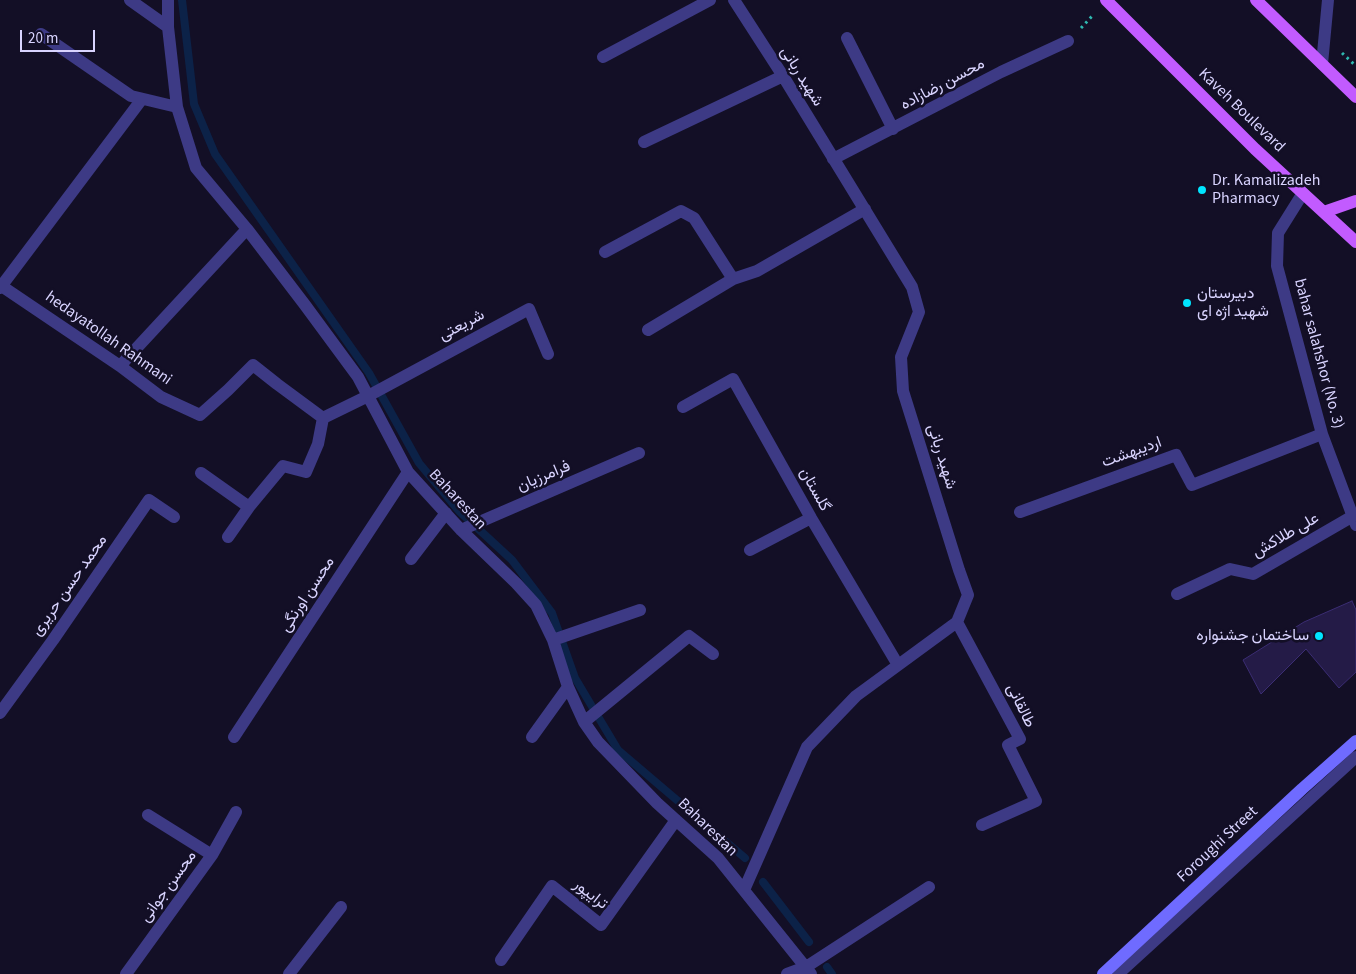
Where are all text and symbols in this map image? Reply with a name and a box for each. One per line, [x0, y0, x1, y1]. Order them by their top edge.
scale bar [22, 20, 98, 52]
text: 20 m [28, 28, 58, 49]
street label: شهید ربانی [775, 43, 827, 111]
street label: محسن رضازاده [898, 55, 988, 115]
street label: Kaveh Boulevard [1194, 65, 1288, 157]
place label: Dr. Kamalizadeh Pharmacy [1212, 171, 1320, 209]
marker: Dr. Kamalizadeh Pharmacy [1196, 184, 1208, 196]
street label: bahar salahshor (No. 3) [1289, 277, 1347, 431]
place label: دبیرستان شهید اژه ای [1197, 284, 1269, 322]
street label: hedayatollah Rahmani [41, 288, 175, 390]
marker: دبیرستان شهید اژه ای [1181, 297, 1193, 309]
street label: شریعتی [436, 306, 488, 346]
street label: شهید ربانی [922, 422, 960, 492]
street label: اردیبهشت [1099, 433, 1165, 473]
street label: فرامرزیان [514, 457, 574, 497]
street label: گلستان [794, 465, 834, 515]
street label: Baharestan [424, 466, 490, 534]
street label: علی طلاکش [1249, 509, 1323, 563]
street label: محمد حسن حریری [28, 532, 112, 640]
street label: محسن اورنگی [277, 554, 339, 636]
place label: ساختمان جشنواره [1196, 626, 1309, 646]
marker: ساختمان جشنواره [1313, 630, 1325, 642]
street label: طالقانی [1001, 681, 1039, 731]
street label: Baharestan [673, 795, 741, 861]
street label: Foroughi Street [1174, 803, 1262, 887]
street label: محسن جوانی [136, 847, 202, 927]
street label: ترایپور [569, 876, 611, 914]

